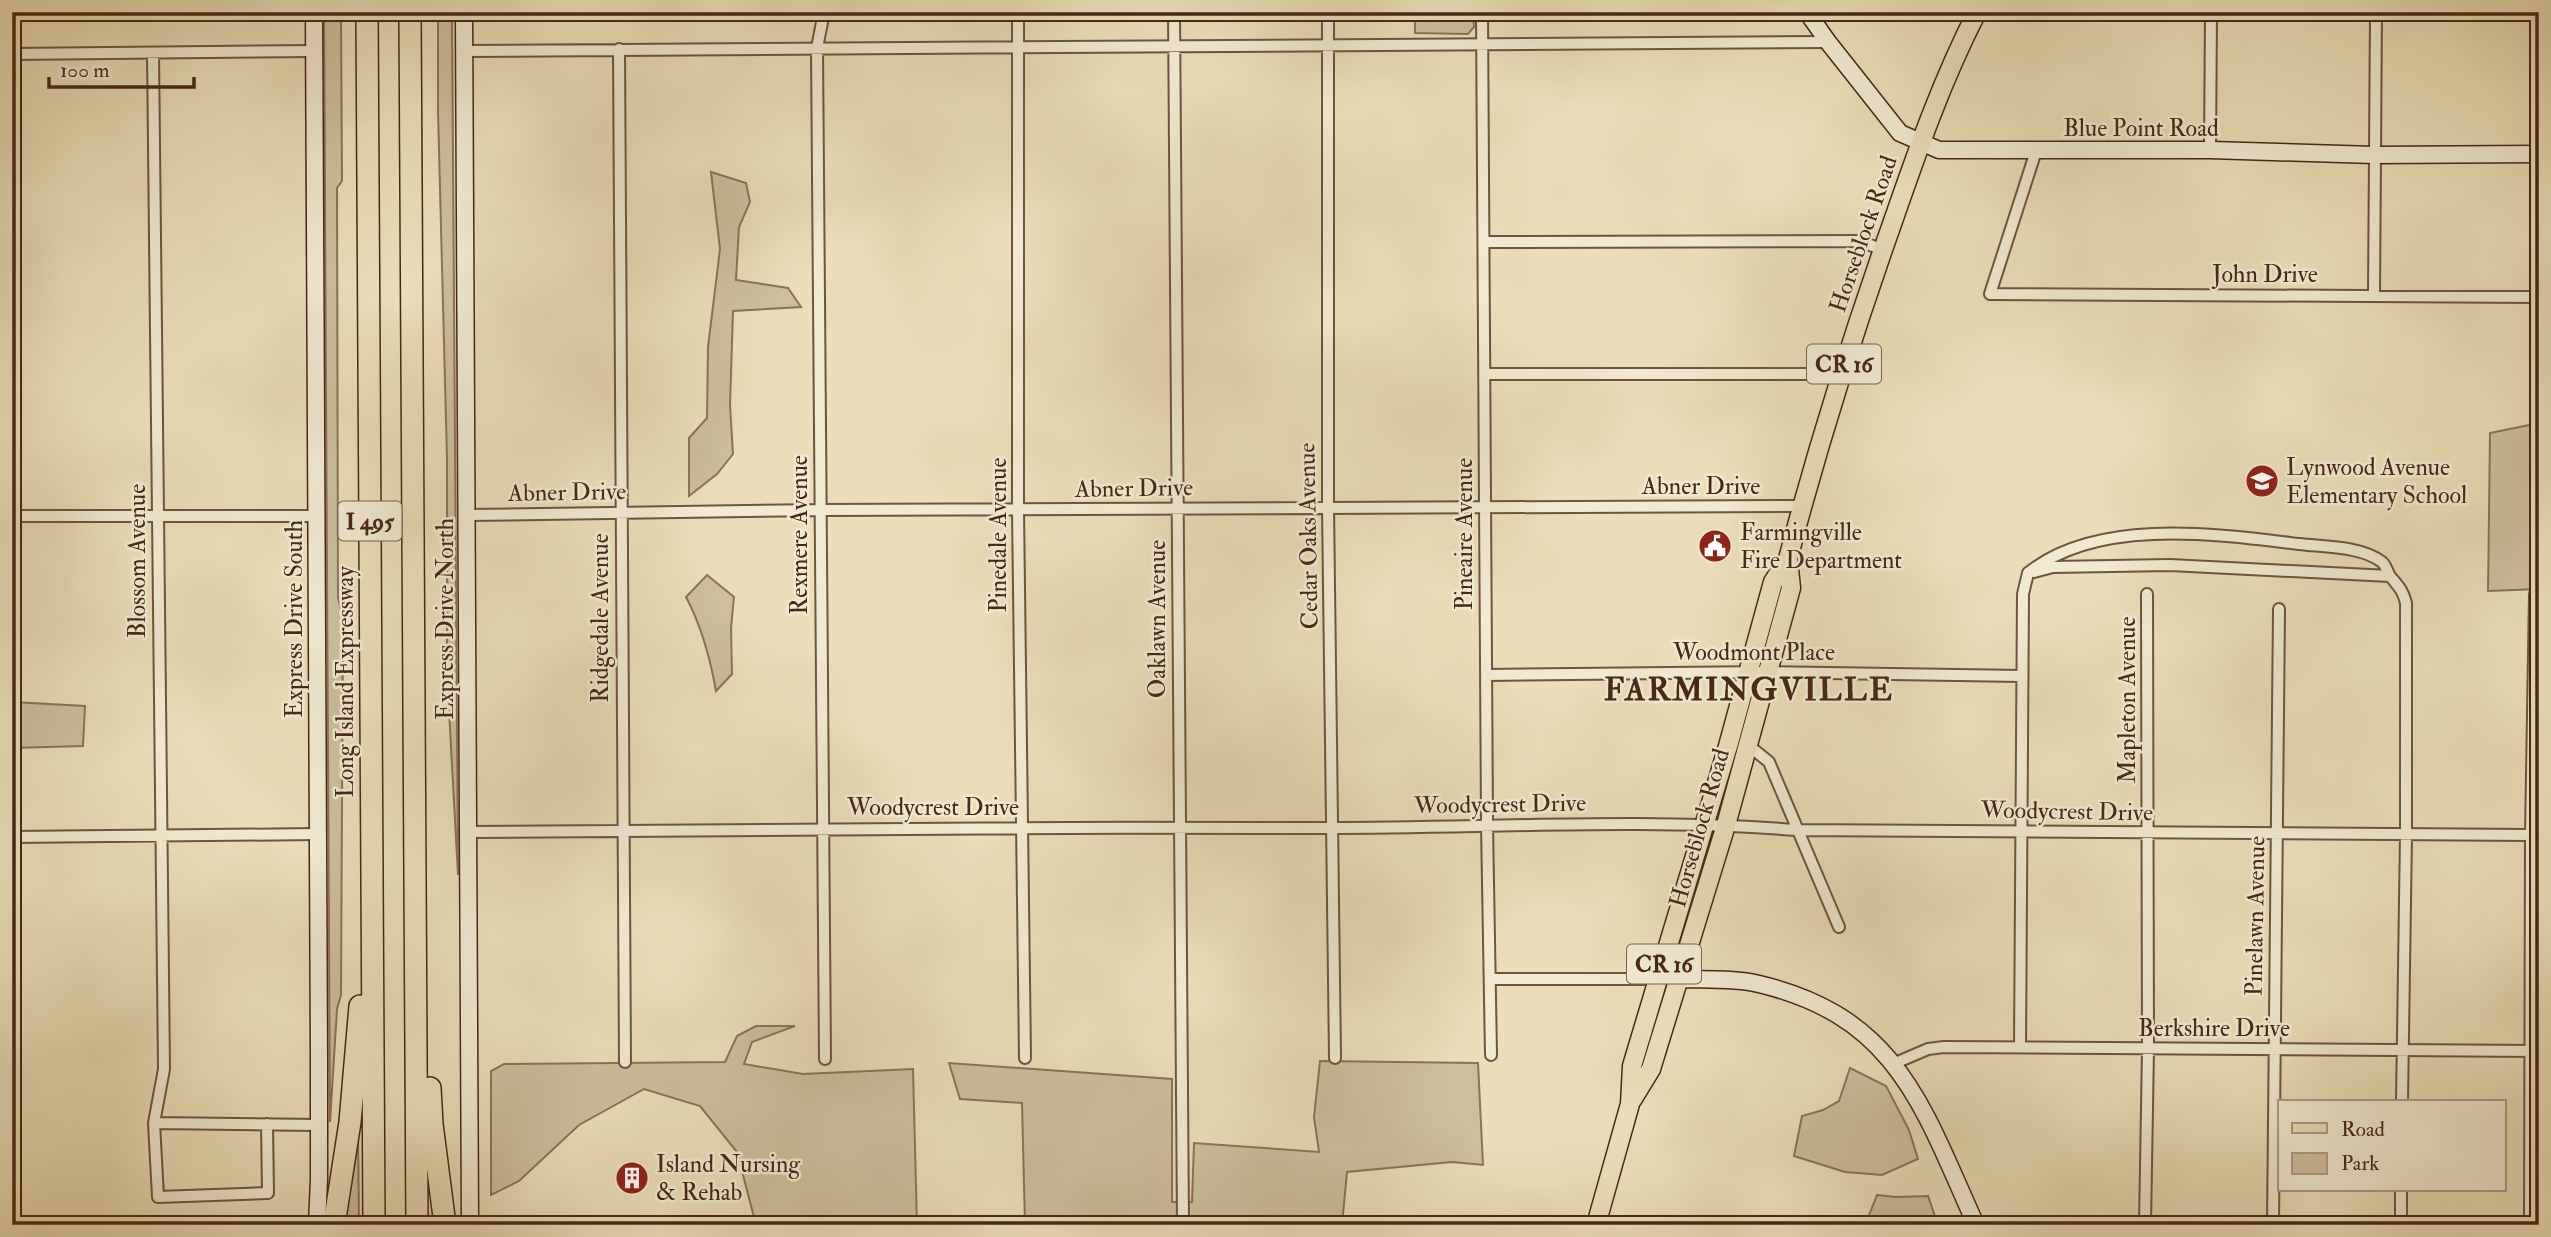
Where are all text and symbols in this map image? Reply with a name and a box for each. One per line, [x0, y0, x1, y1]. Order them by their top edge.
scale bar [49, 46, 194, 90]
text: 100 m [60, 57, 110, 84]
street label: Blue Point Road [2063, 113, 2219, 144]
street label: Horseblock Road [1822, 152, 1905, 317]
street label: John Drive [2211, 259, 2318, 290]
road number: CR 16 [1807, 344, 1881, 384]
street label: Cedar Oaks Avenue [1291, 442, 1326, 630]
place label: Lynwood Avenue Elementary School [2286, 452, 2467, 511]
street label: Rexmere Avenue [784, 455, 815, 615]
street label: Pinedale Avenue [983, 457, 1014, 613]
street label: Pineaire Avenue [1449, 458, 1480, 610]
school or university icon: Lynwood Avenue Elementary School [2243, 462, 2281, 500]
street label: Abner Drive [1641, 471, 1760, 502]
street label: Abner Drive [1074, 472, 1193, 505]
street label: Abner Drive [507, 476, 626, 509]
street label: Blossom Avenue [122, 484, 153, 638]
road number: I 495 [338, 502, 402, 540]
street label: Express Drive North [430, 517, 461, 720]
place label: Farmingville Fire Department [1740, 517, 1902, 576]
street label: Express Drive South [279, 520, 310, 718]
public building icon: Farmingville Fire Department [1696, 527, 1734, 565]
street label: Ridgedale Avenue [585, 533, 616, 703]
street label: Oaklawn Avenue [1142, 540, 1173, 698]
street label: Long Island Expressway [330, 566, 361, 798]
street label: Mapleton Avenue [2112, 616, 2143, 784]
street label: Woodmont Place [1672, 637, 1835, 668]
district label: FARMINGVILLE [1604, 670, 1894, 710]
street label: Horseblock Road [1662, 745, 1737, 911]
street label: Woodycrest Drive [1413, 787, 1586, 822]
street label: Woodycrest Drive [846, 792, 1019, 823]
street label: Woodycrest Drive [1980, 794, 2153, 828]
street label: Pinelawn Avenue [2239, 836, 2272, 996]
road number: CR 16 [1627, 945, 1701, 984]
street label: Berkshire Drive [2138, 1013, 2290, 1044]
legend [2278, 1100, 2506, 1192]
text: Road [2341, 1116, 2386, 1143]
place label: Island Nursing & Rehab [656, 1149, 801, 1208]
text: Park [2341, 1150, 2379, 1177]
building icon: Island Nursing & Rehab [613, 1159, 651, 1197]

